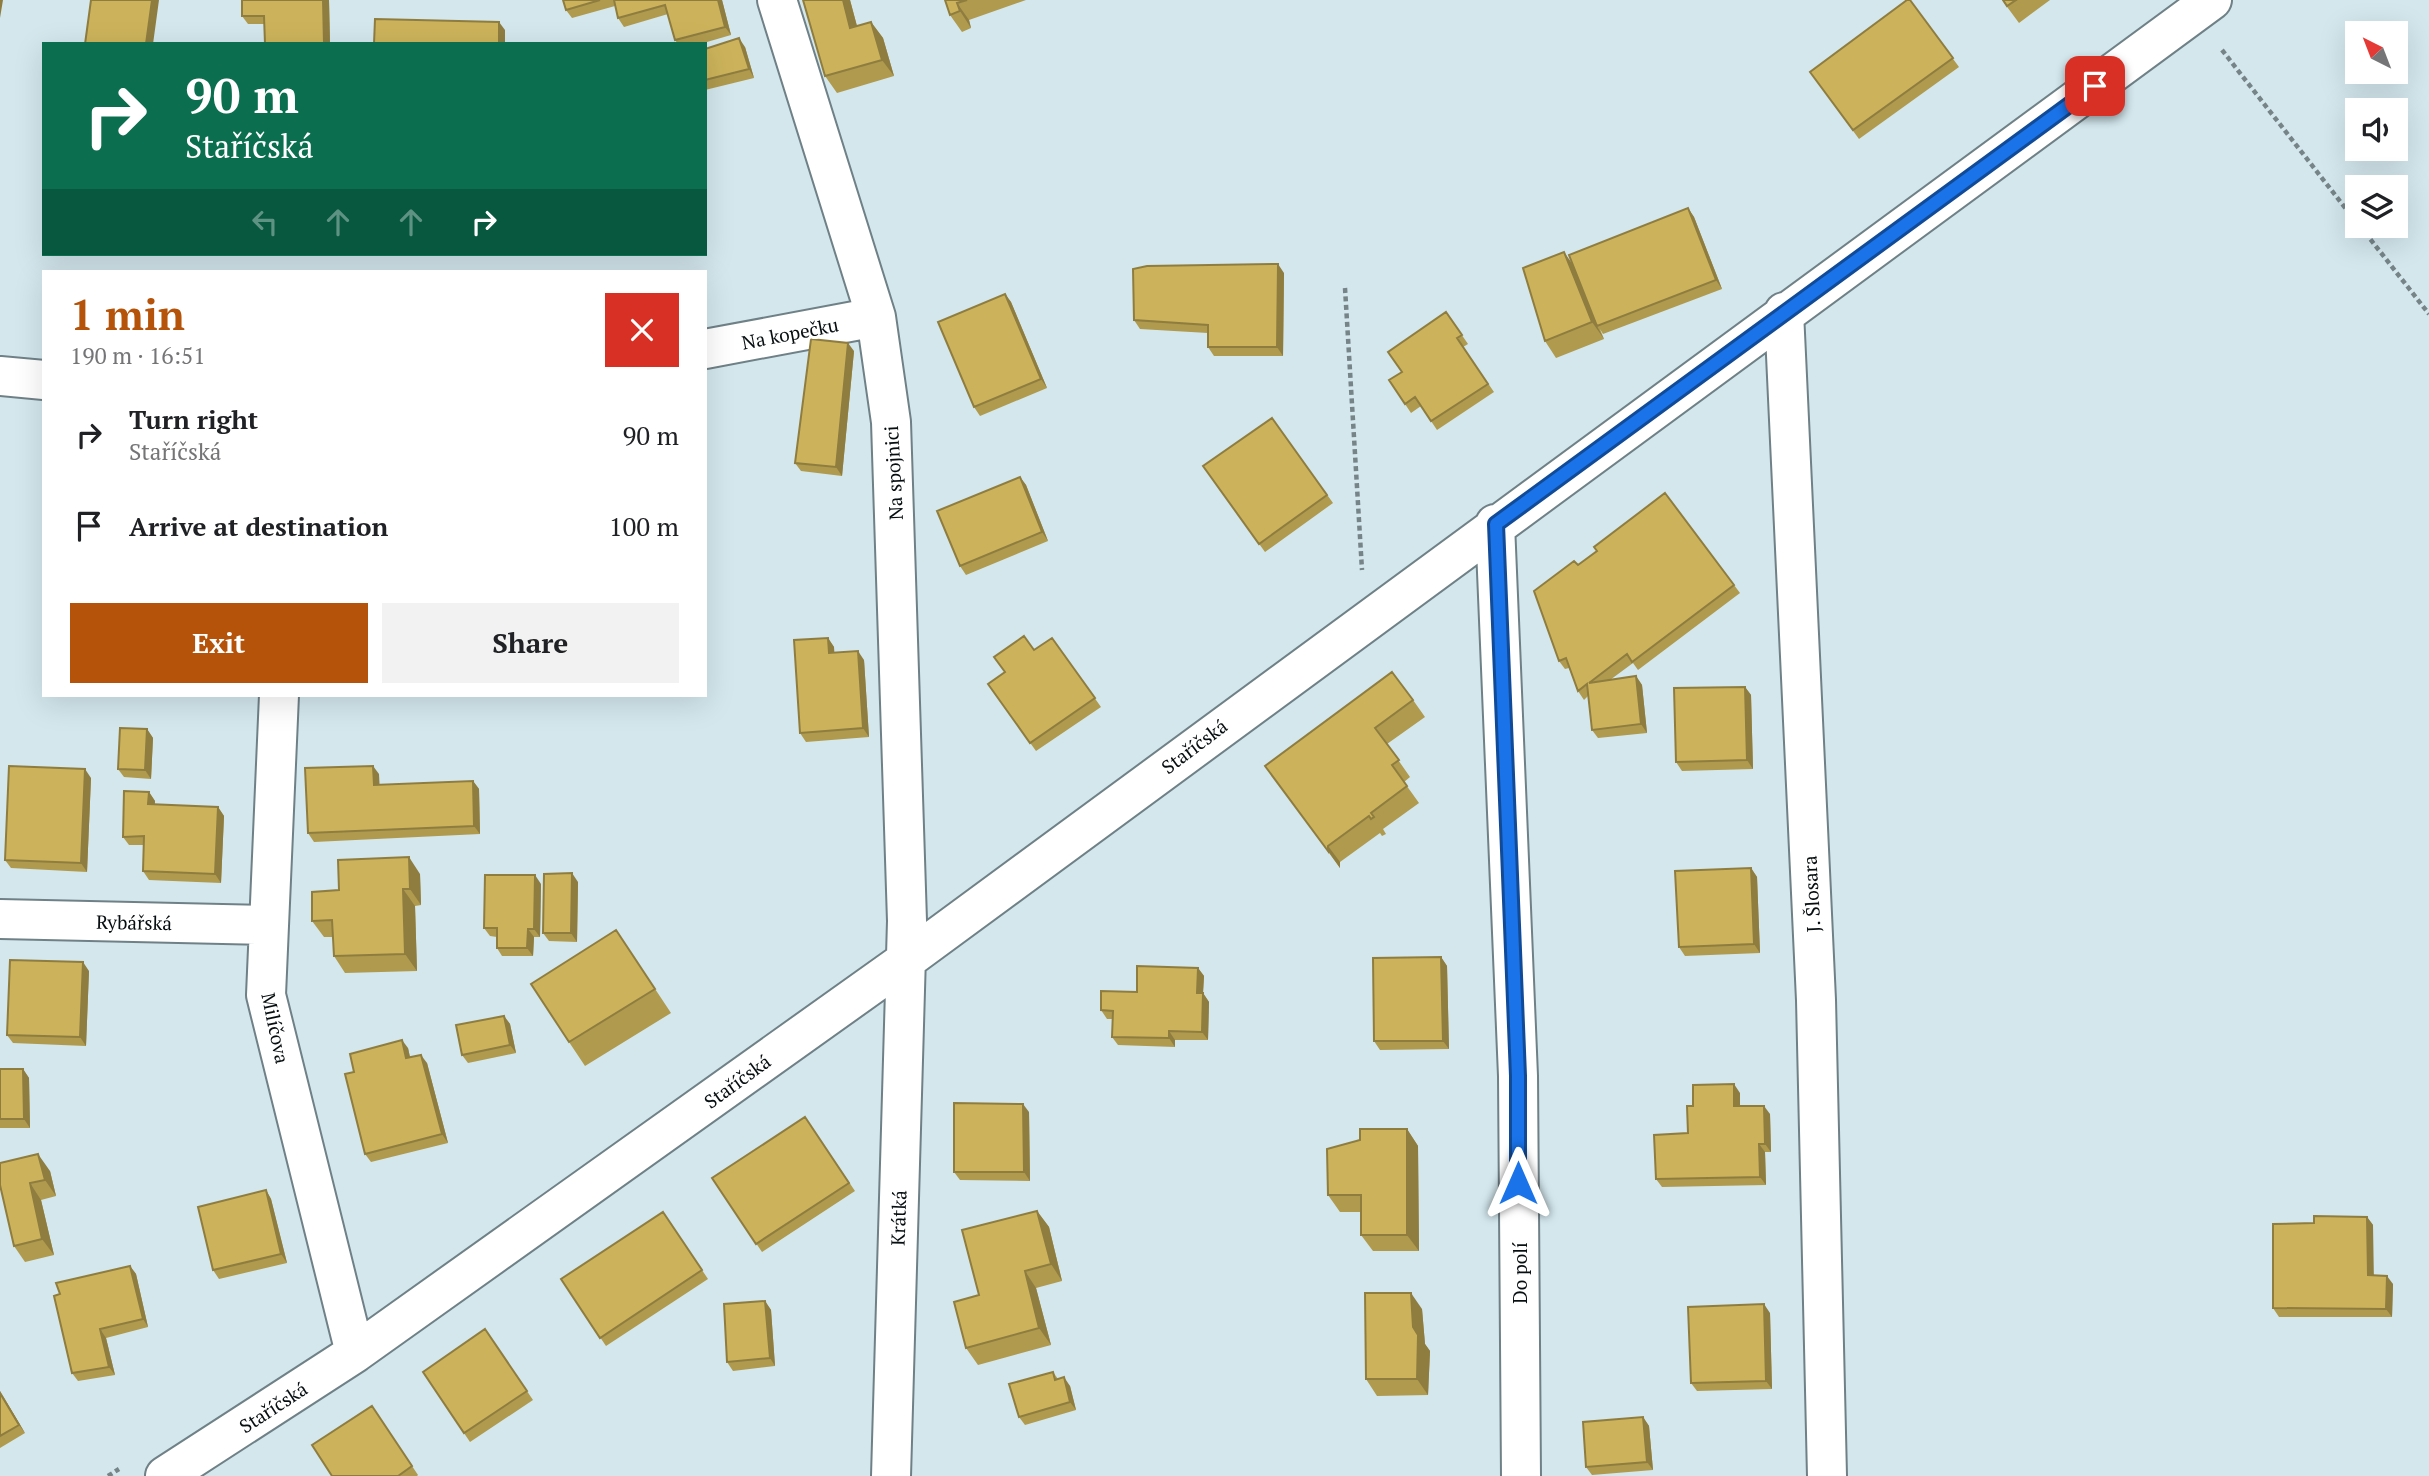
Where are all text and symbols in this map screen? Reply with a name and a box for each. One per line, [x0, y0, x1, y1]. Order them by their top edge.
north arrow [2345, 21, 2408, 84]
map controls [2345, 21, 2408, 238]
pin [2065, 56, 2125, 116]
text: 90 m [185, 62, 299, 127]
icon: arrive [2076, 67, 2114, 105]
icon: right [70, 70, 161, 161]
button: sound [2345, 98, 2408, 161]
text: Staříčská [185, 125, 314, 167]
button: layers [2345, 175, 2408, 238]
icon: left [246, 203, 284, 241]
icon: ahead [319, 203, 357, 241]
icon: ahead [392, 203, 430, 241]
icon: right [465, 203, 503, 241]
text: 1 min [70, 286, 185, 342]
button: close [605, 293, 679, 367]
street label: Na kopečku [739, 311, 841, 355]
text: 190 m · 16:51 [70, 340, 205, 371]
text: Turn right [129, 402, 258, 436]
icon: right [70, 416, 108, 454]
text: 90 m [623, 418, 679, 452]
street label: Na spojnici [878, 425, 908, 521]
text: Staříčská [129, 436, 221, 467]
icon: arrive [70, 507, 108, 545]
text: Arrive at destination [129, 509, 388, 543]
text: 100 m [609, 509, 679, 543]
button: Exit [70, 603, 368, 683]
button: Share [382, 603, 679, 683]
street label: Staříčská [1156, 713, 1232, 779]
street label: J. Šlosara [1796, 855, 1825, 933]
street label: Rybářská [96, 909, 173, 935]
street label: Milíčova [256, 990, 296, 1066]
street label: Staříčská [699, 1048, 776, 1114]
position arrow [1481, 1146, 1555, 1220]
street label: Krátká [885, 1189, 911, 1246]
street label: Do polí [1507, 1242, 1532, 1304]
street label: Staříčská [234, 1376, 312, 1438]

